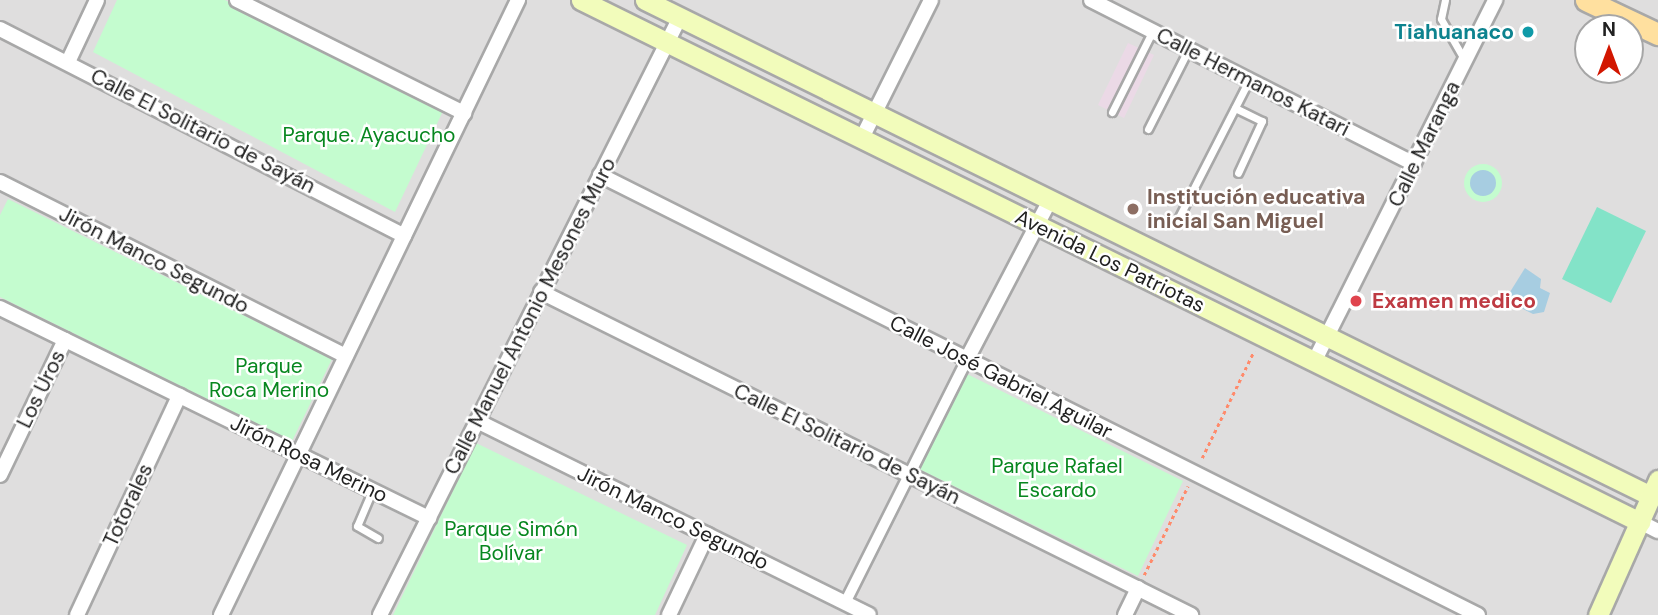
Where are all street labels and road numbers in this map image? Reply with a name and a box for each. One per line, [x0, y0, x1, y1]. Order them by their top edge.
street label: Calle Hermanos Katari [1152, 22, 1354, 142]
street label: Calle El Solitario de Sayán [86, 63, 320, 199]
street label: Calle Maranga [1383, 77, 1465, 211]
street label: Calle Manuel Antonio Mesones Muro [439, 153, 621, 479]
street label: Jirón Manco Segundo [55, 201, 253, 319]
street label: Avenida Los Patriotas [1011, 204, 1209, 318]
street label: Calle José Gabriel Aguilar [885, 310, 1117, 444]
street label: Los Uros [11, 346, 71, 432]
street label: Calle El Solitario de Sayán [730, 378, 964, 510]
street label: Jirón Rosa Merino [226, 410, 392, 508]
street label: Totorales [98, 459, 158, 551]
street label: Jirón Manco Segundo [573, 461, 773, 575]

